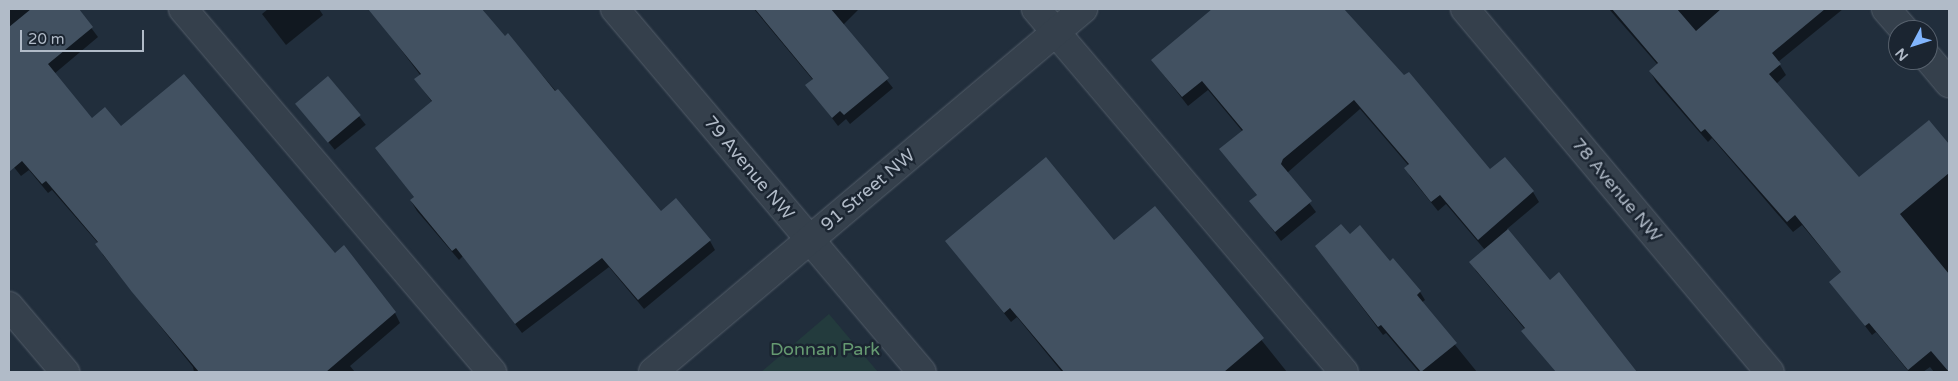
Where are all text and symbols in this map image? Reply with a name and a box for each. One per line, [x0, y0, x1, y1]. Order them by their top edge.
scale bar [22, 20, 146, 52]
north arrow [1888, 20, 1938, 70]
text: 20 m [28, 30, 65, 48]
text: N [1892, 45, 1912, 64]
street label: 79 Avenue NW [699, 112, 799, 224]
street label: 78 Avenue NW [1567, 134, 1667, 246]
street label: 91 Street NW [817, 144, 919, 236]
park label: Donnan Park [770, 338, 880, 360]

